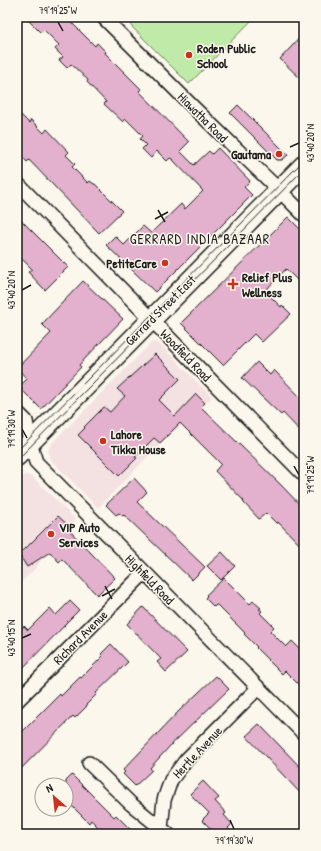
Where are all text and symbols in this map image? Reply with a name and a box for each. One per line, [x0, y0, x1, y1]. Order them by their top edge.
text: 79°19'25"W [39, 4, 78, 17]
place label: Roden Public School [197, 39, 256, 72]
marker: Roden Public School [184, 50, 194, 60]
street label: Hiawatha Road [174, 88, 232, 146]
text: 43°40'20"N [304, 124, 317, 162]
place label: Gautama [231, 145, 272, 163]
marker: Gautama [274, 149, 284, 159]
district label: GERRARD INDIA BAZAAR [130, 229, 270, 248]
place label: PetiteCare [106, 254, 158, 272]
marker: PetiteCare [160, 258, 170, 268]
place label: Relief Plus Wellness [242, 268, 292, 301]
street label: Gerrard Street East [121, 270, 200, 349]
text: 43°40'20"N [5, 271, 18, 309]
marker: Relief Plus Wellness [227, 278, 239, 290]
street label: Woodfield Road [156, 325, 216, 385]
text: 79°19'30"W [5, 409, 18, 448]
place label: Lahore Tikka House [110, 425, 166, 458]
marker: Lahore Tikka House [98, 436, 108, 446]
text: 79°19'25"W [304, 455, 317, 494]
place label: VIP Auto Services [59, 518, 101, 551]
marker: VIP Auto Services [46, 529, 56, 539]
street label: Highfield Road [121, 550, 179, 608]
street label: Richard Avenue [49, 606, 111, 668]
text: 43°40'15"N [5, 620, 18, 656]
street label: Hertle Avenue [168, 722, 226, 782]
north arrow [34, 777, 74, 817]
text: N [43, 781, 55, 796]
text: 79°19'30"W [215, 834, 254, 847]

